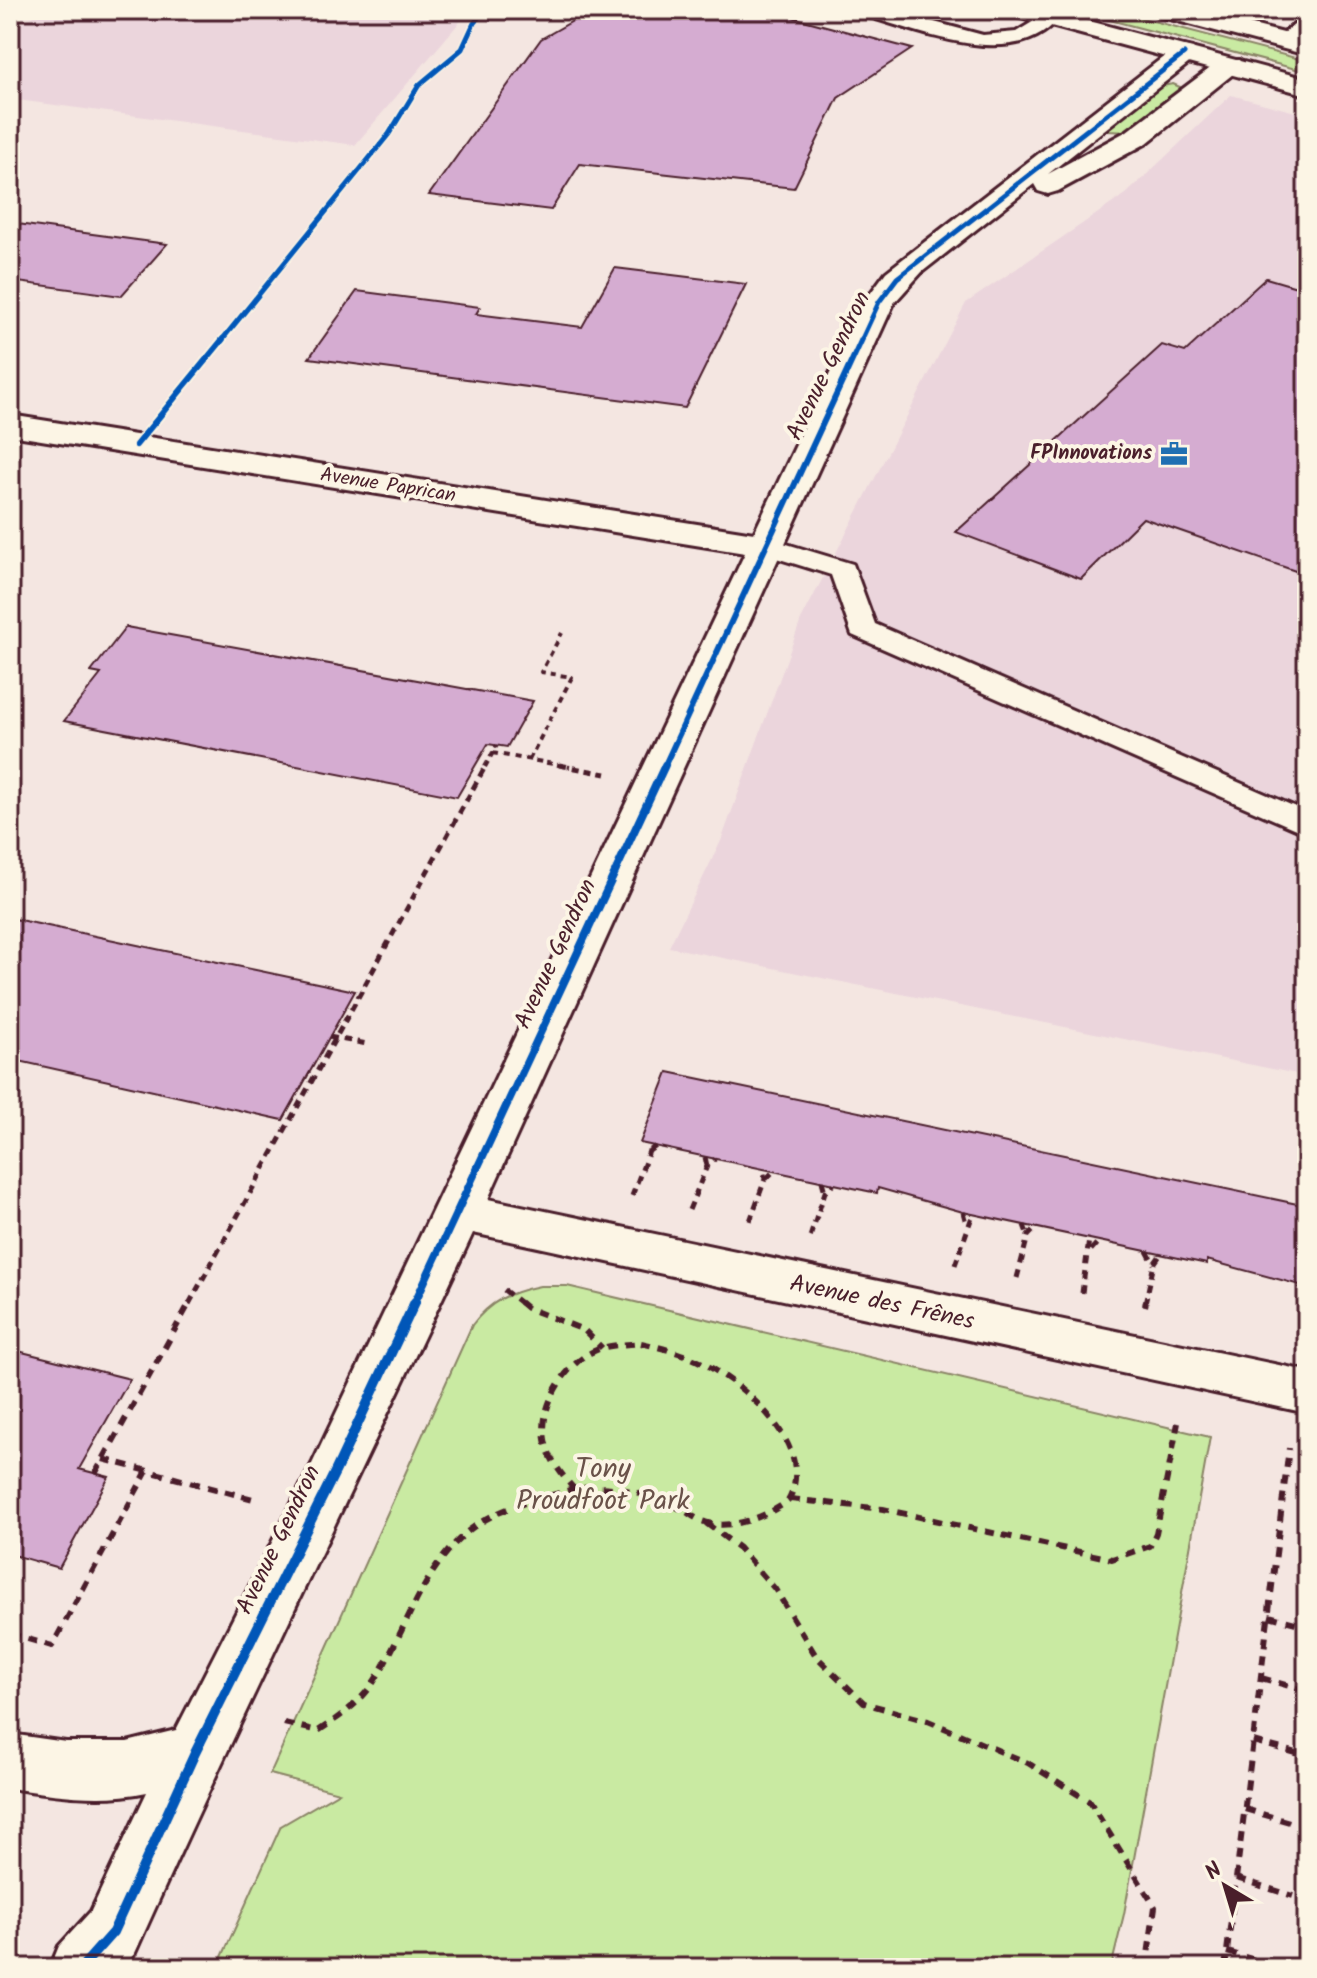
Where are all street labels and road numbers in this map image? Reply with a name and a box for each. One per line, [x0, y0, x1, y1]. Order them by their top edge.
street label: Avenue Gendron [776, 285, 882, 447]
street label: Avenue Paprican [318, 459, 458, 513]
street label: Avenue Gendron [504, 872, 608, 1036]
street label: Avenue des Frênes [786, 1264, 978, 1342]
street label: Avenue Gendron [226, 1459, 332, 1621]

